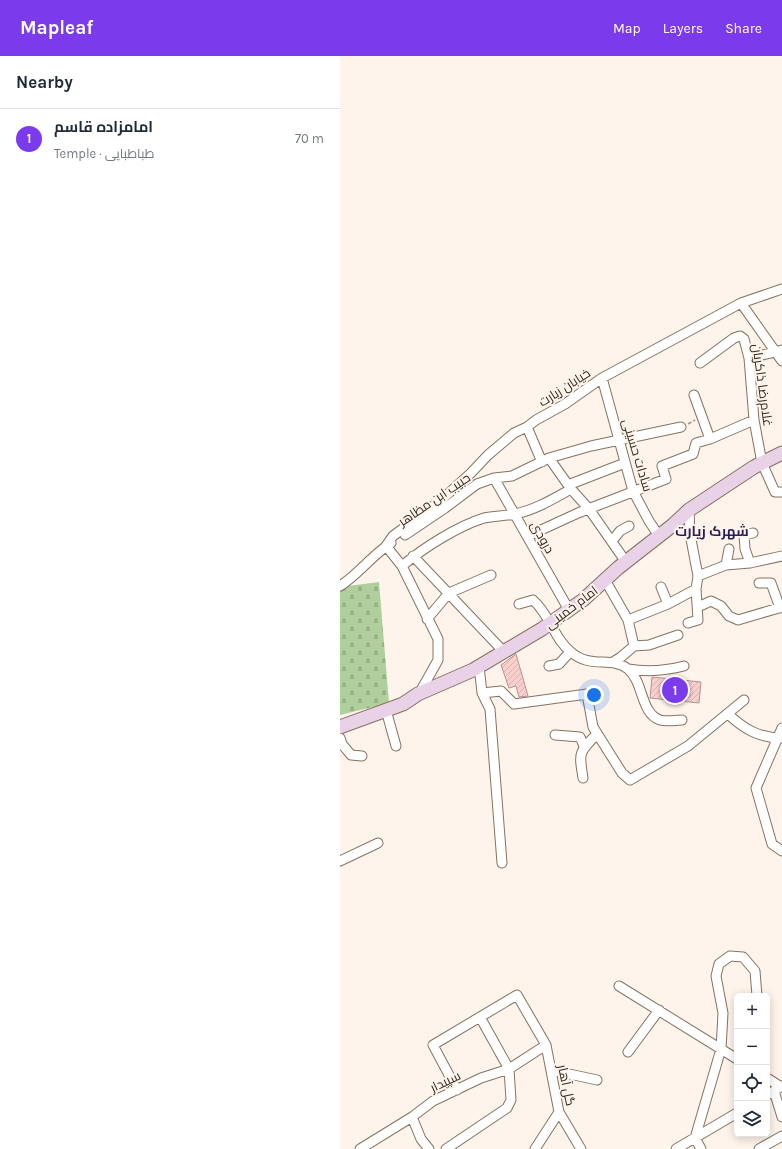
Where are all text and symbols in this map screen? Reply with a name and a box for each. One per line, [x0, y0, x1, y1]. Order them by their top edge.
text: Mapleaf [20, 17, 93, 39]
text: Map [613, 20, 641, 37]
text: Layers [663, 20, 703, 37]
text: Share [725, 20, 762, 37]
text: Nearby [16, 72, 73, 92]
text: امامزاده قاسم [54, 118, 153, 136]
text: 1 [27, 131, 31, 146]
text: 70 m [295, 131, 324, 146]
text: Temple · طباطبایی [54, 146, 154, 161]
street label: غلام‌رضا ذاکریان [747, 343, 776, 428]
street label: خیابان زیارت [536, 365, 593, 410]
street label: سادات حسینی [619, 417, 656, 493]
street label: حبیب ابن مظاهر [394, 470, 473, 530]
street label: درودی [528, 518, 558, 556]
district label: شهرک زیارت [675, 523, 749, 540]
street label: امام خمینی [542, 583, 602, 634]
pin: 1 [662, 675, 688, 705]
your location [584, 685, 604, 705]
map controls [734, 993, 770, 1137]
button: + [734, 993, 770, 1029]
button: − [734, 1029, 770, 1065]
street label: گل آهار [555, 1062, 578, 1107]
button: locate [734, 1065, 770, 1101]
street label: سپیدار [427, 1068, 463, 1097]
button: layers [734, 1101, 770, 1137]

